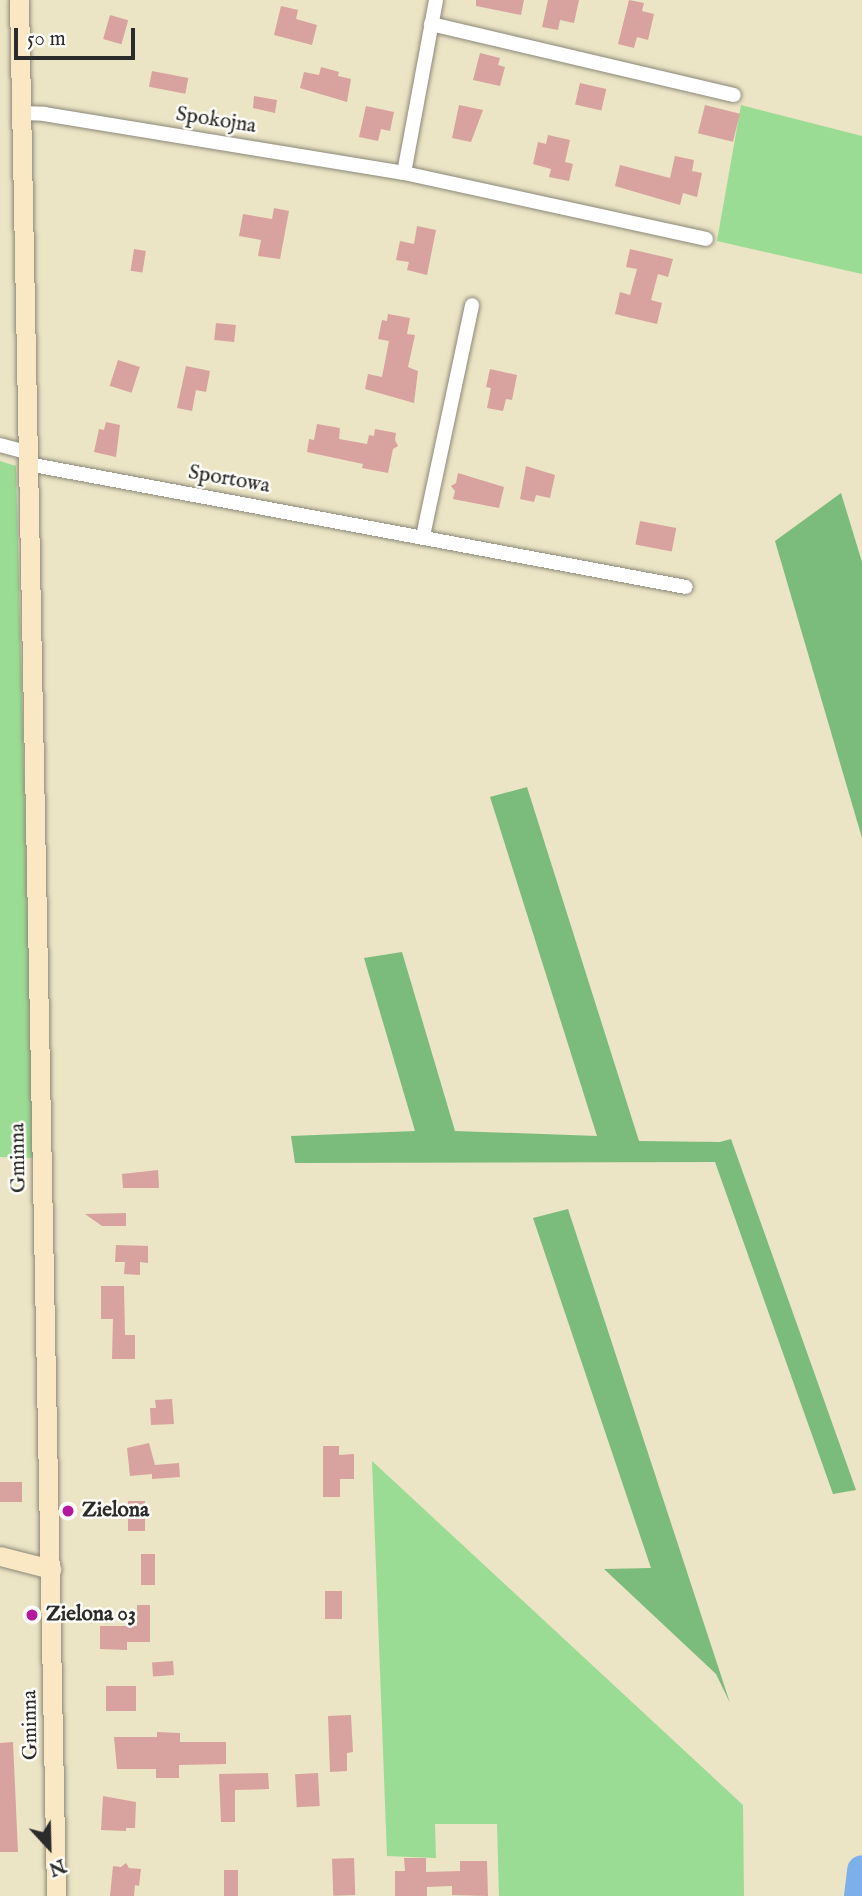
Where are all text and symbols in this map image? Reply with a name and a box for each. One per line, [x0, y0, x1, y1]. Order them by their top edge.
scale bar [18, 14, 138, 58]
text: 50 m [27, 26, 66, 53]
street label: Spokojna [174, 102, 258, 140]
street label: Sportowa [186, 460, 272, 500]
street label: Gminna [6, 1123, 32, 1193]
place label: Zielona [82, 1498, 149, 1524]
marker: Zielona [60, 1503, 76, 1519]
place label: Zielona 03 [46, 1602, 136, 1628]
marker: Zielona 03 [24, 1607, 40, 1623]
street label: Gminna [18, 1690, 44, 1760]
north arrow [14, 1812, 84, 1882]
text: N [45, 1852, 69, 1881]

